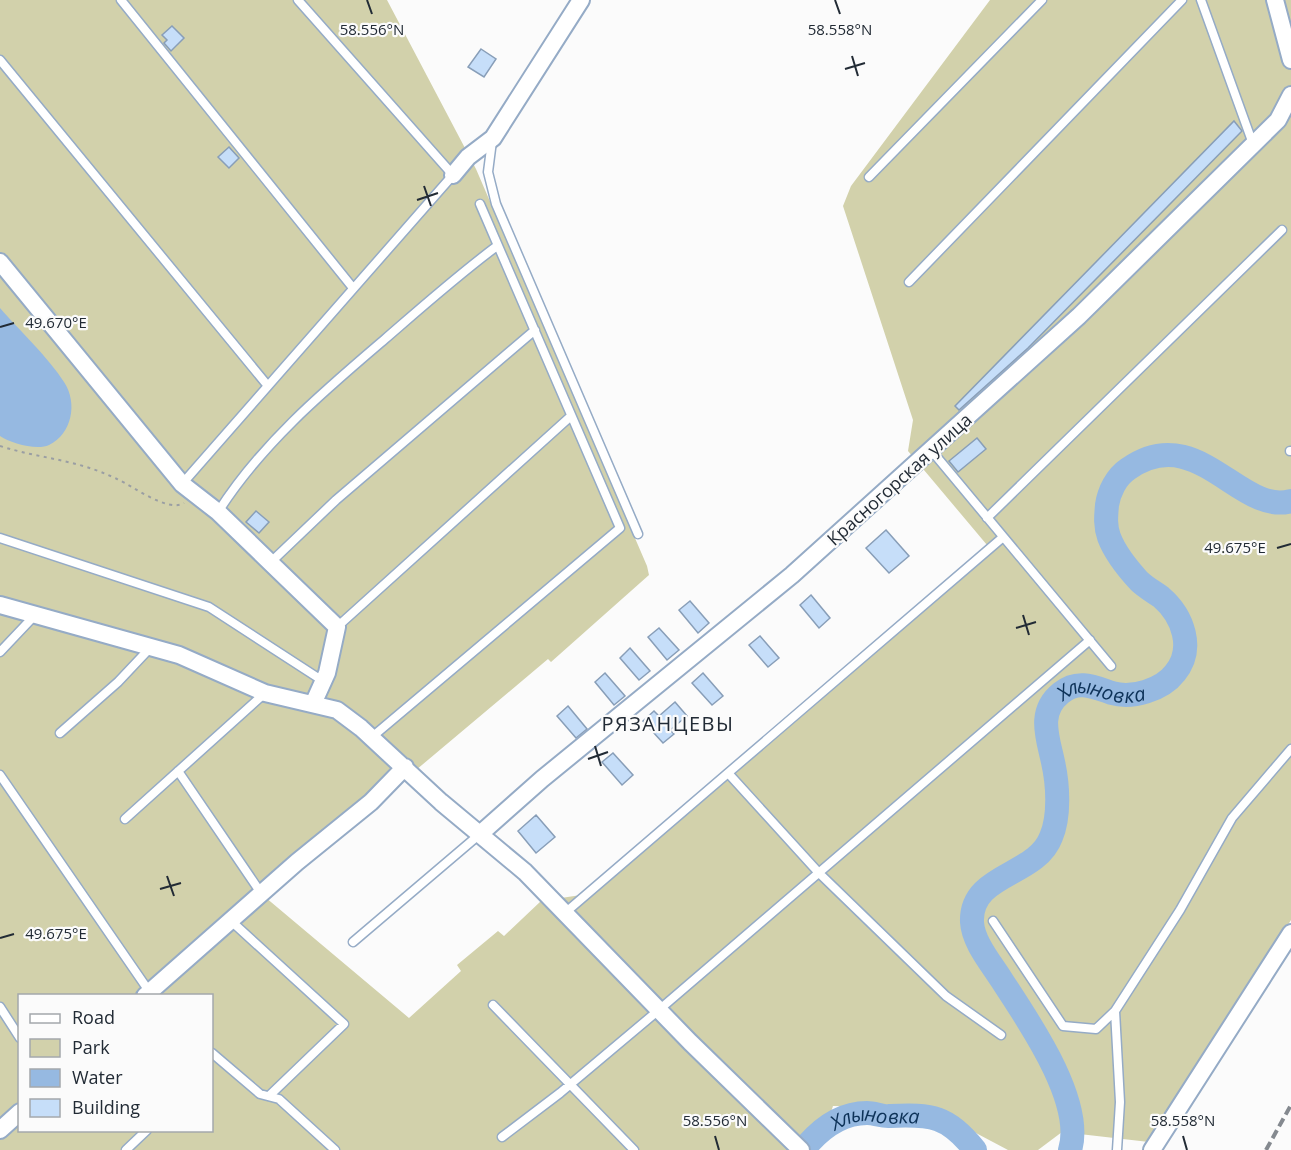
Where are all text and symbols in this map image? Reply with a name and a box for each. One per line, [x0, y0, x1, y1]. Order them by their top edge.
text: 58.556°N [340, 19, 404, 39]
text: 58.558°N [808, 19, 872, 39]
text: 49.670°E [25, 312, 87, 332]
street label: Красногорская улица [821, 408, 977, 550]
text: 49.675°E [1204, 537, 1266, 557]
water label: Хлыновка [1049, 671, 1148, 709]
district label: РЯЗАНЦЕВЫ [602, 710, 734, 737]
text: 49.675°E [25, 923, 87, 943]
legend [18, 994, 213, 1132]
text: Road [72, 1005, 115, 1029]
text: Park [72, 1035, 110, 1059]
text: Water [72, 1065, 123, 1089]
text: Building [72, 1095, 140, 1119]
water label: Хлыновка [823, 1099, 920, 1137]
text: 58.556°N [683, 1110, 747, 1130]
text: 58.558°N [1151, 1110, 1215, 1130]

